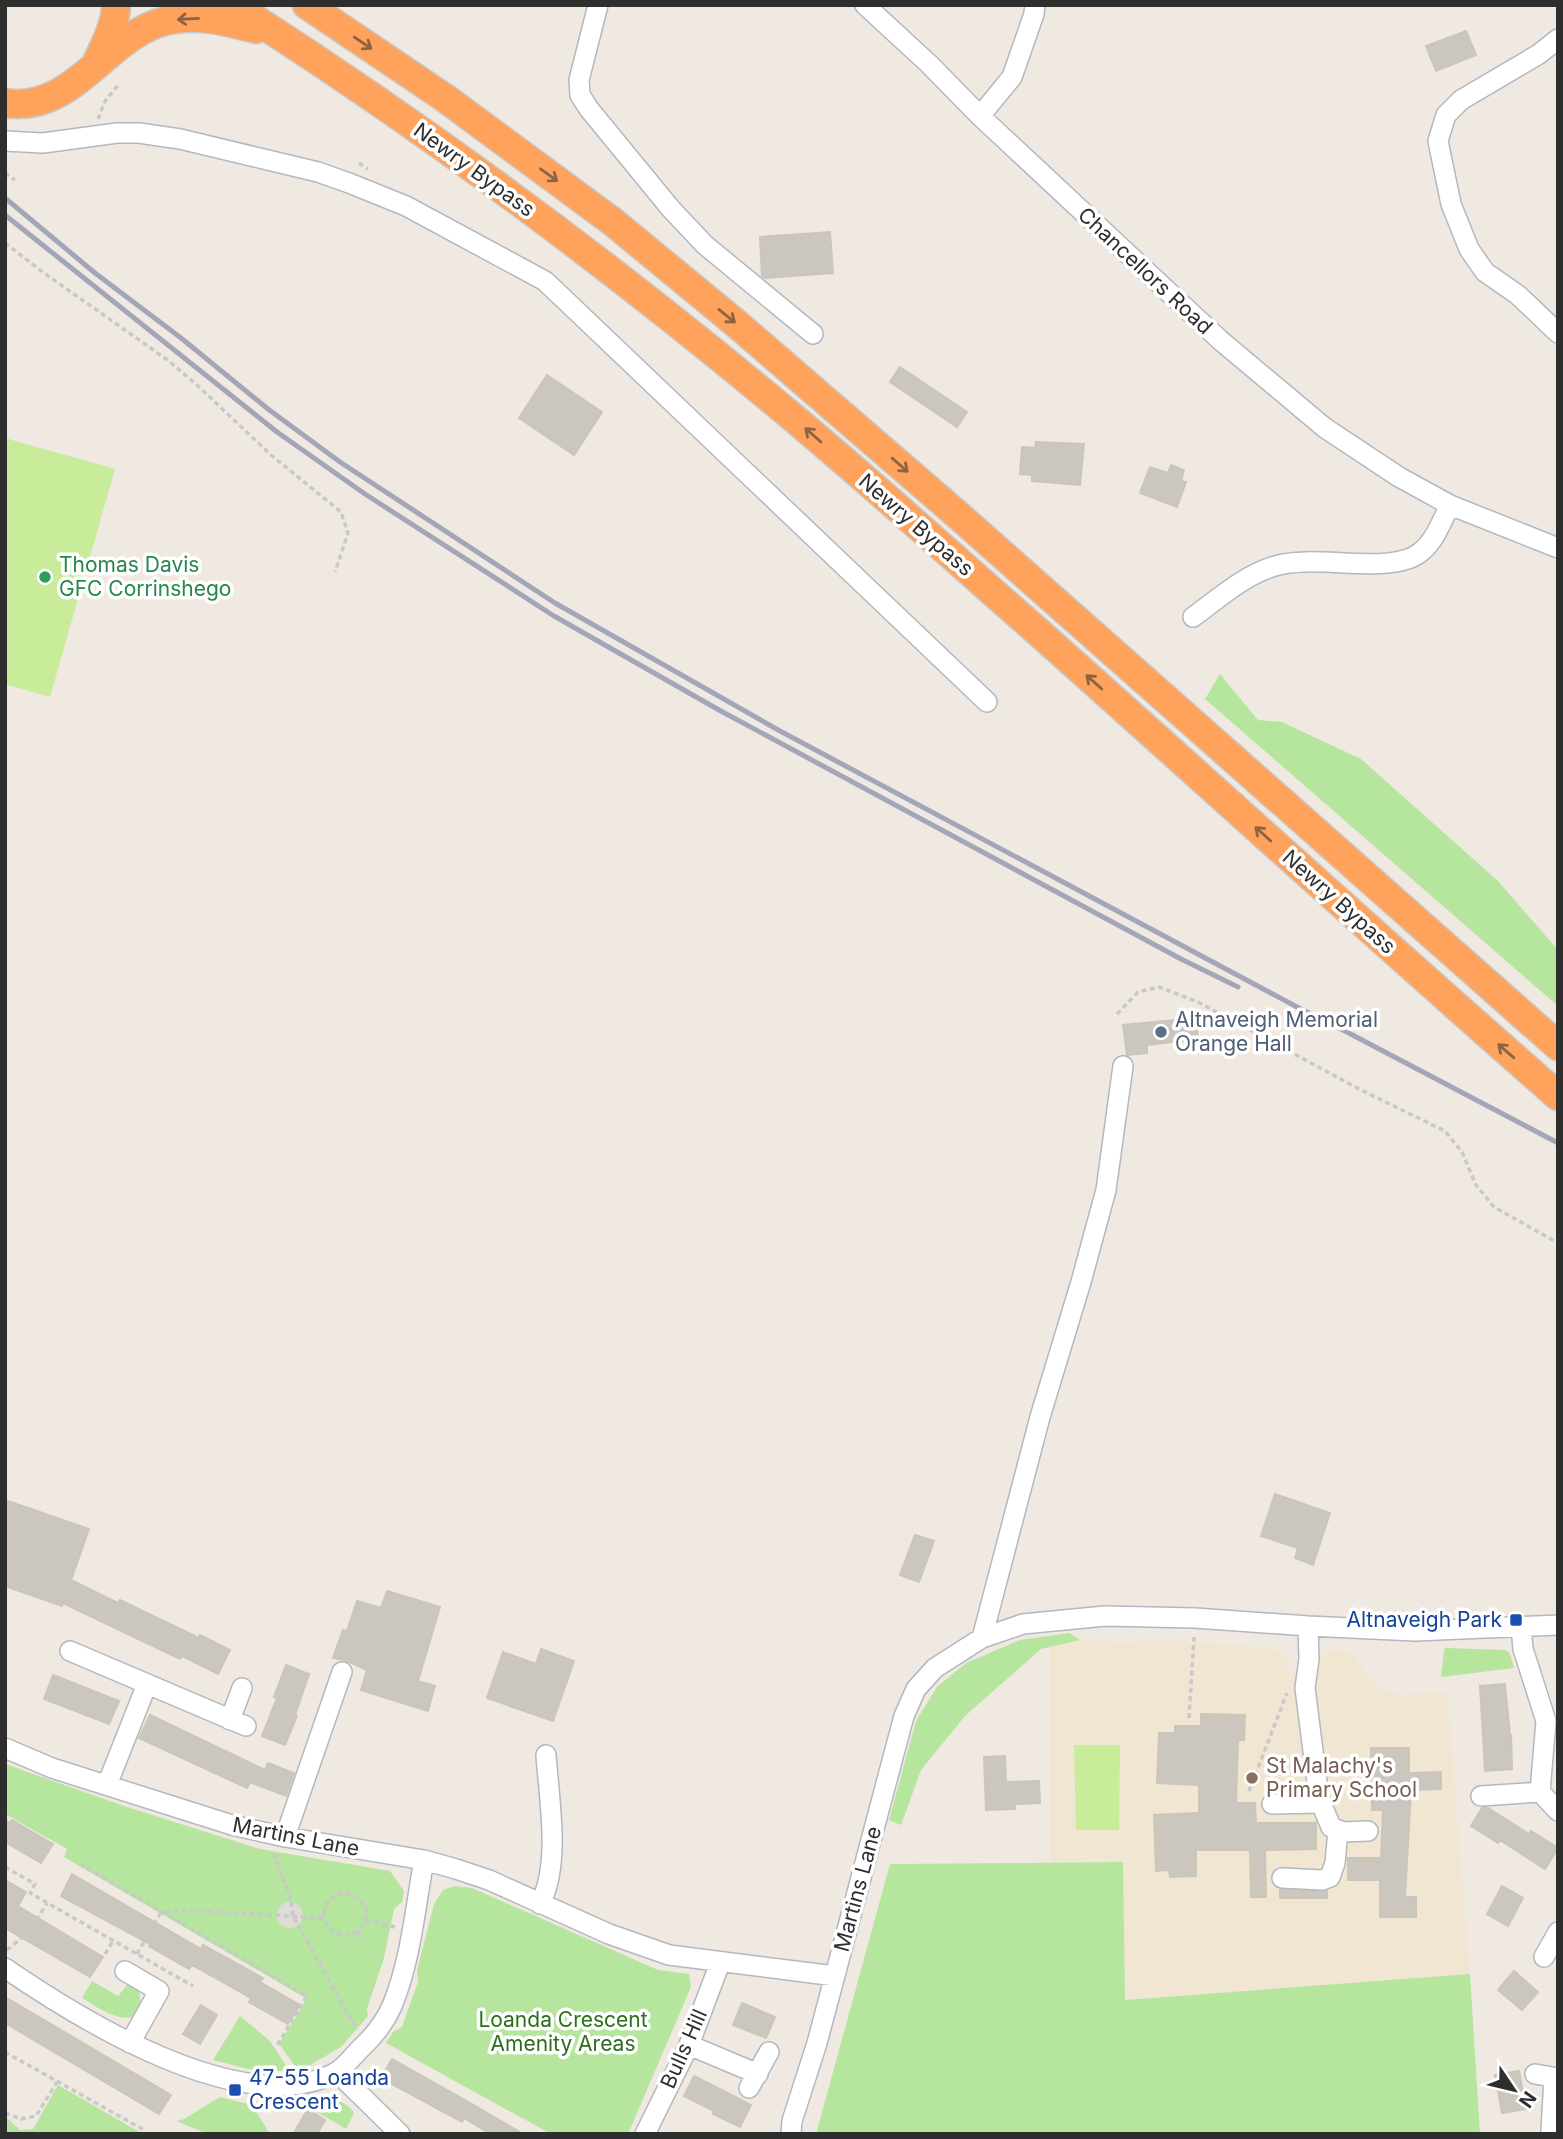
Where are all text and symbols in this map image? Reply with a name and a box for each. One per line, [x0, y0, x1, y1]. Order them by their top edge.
one-way arrow [177, 12, 200, 25]
one-way arrow [353, 36, 373, 50]
street label: Newry Bypass [409, 117, 540, 222]
one-way arrow [539, 168, 558, 182]
street label: Chancellors Road [1073, 202, 1218, 339]
one-way arrow [718, 308, 736, 324]
one-way arrow [804, 427, 822, 443]
one-way arrow [890, 457, 908, 473]
street label: Newry Bypass [854, 468, 979, 581]
place label: Thomas Davis GFC Corrinshego [59, 552, 231, 601]
marker: Thomas Davis GFC Corrinshego [37, 569, 53, 585]
one-way arrow [1085, 674, 1103, 690]
one-way arrow [1255, 826, 1273, 842]
street label: Newry Bypass [1278, 844, 1401, 959]
place label: Altnaveigh Memorial Orange Hall [1175, 1007, 1378, 1056]
marker: Altnaveigh Memorial Orange Hall [1153, 1024, 1169, 1040]
one-way arrow [1498, 1043, 1516, 1059]
place label: Altnaveigh Park [1346, 1607, 1502, 1632]
marker: Altnaveigh Park [1508, 1612, 1524, 1628]
place label: St Malachy's Primary School [1266, 1753, 1417, 1802]
marker: St Malachy's Primary School [1244, 1770, 1260, 1786]
street label: Martins Lane [231, 1812, 362, 1861]
street label: Martins Lane [829, 1823, 886, 1954]
street label: Bulls Hill [655, 2005, 712, 2092]
park label: Loanda Crescent Amenity Areas [478, 2007, 648, 2056]
north arrow [1479, 2055, 1549, 2125]
place label: 47-55 Loanda Crescent [249, 2065, 389, 2114]
marker: 47-55 Loanda Crescent [227, 2082, 243, 2098]
text: N [1514, 2087, 1541, 2112]

